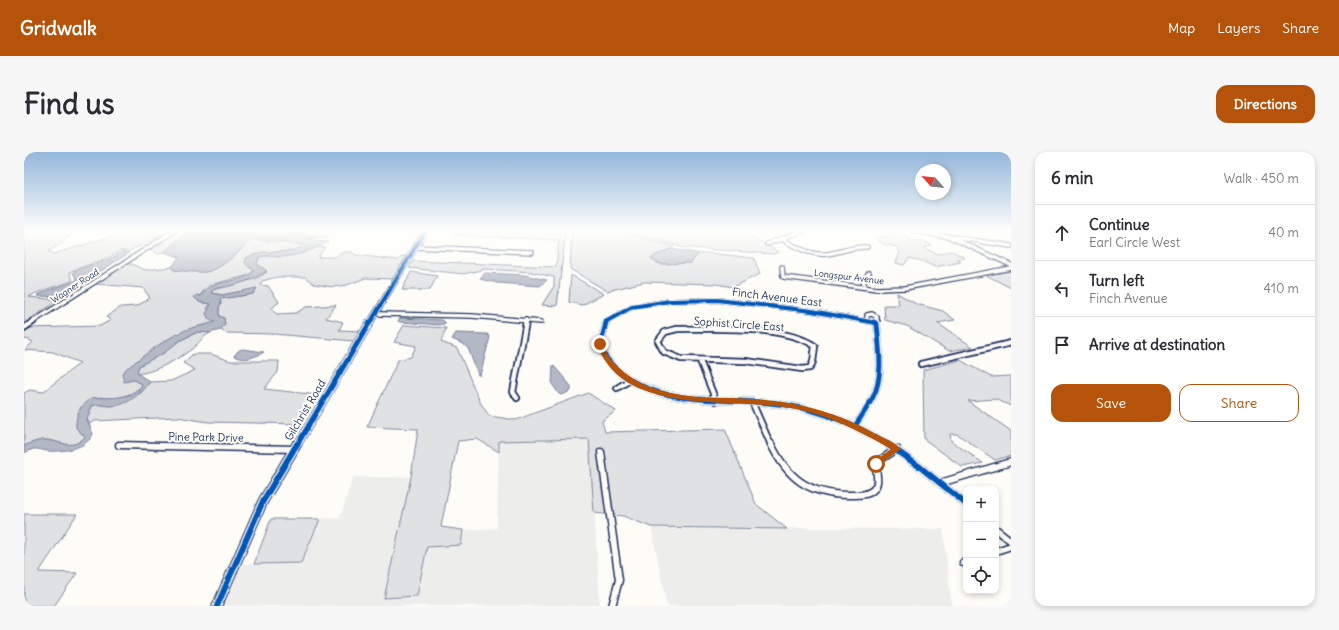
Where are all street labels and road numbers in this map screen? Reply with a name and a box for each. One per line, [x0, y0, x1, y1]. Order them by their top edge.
street label: Wagner Road [49, 266, 101, 305]
street label: Longspur Avenue [813, 267, 885, 286]
street label: Finch Avenue East [731, 285, 823, 309]
street label: Sophist Circle East [693, 314, 785, 334]
street label: Gilchrist Road [281, 376, 329, 443]
street label: Pine Park Drive [168, 429, 244, 445]

